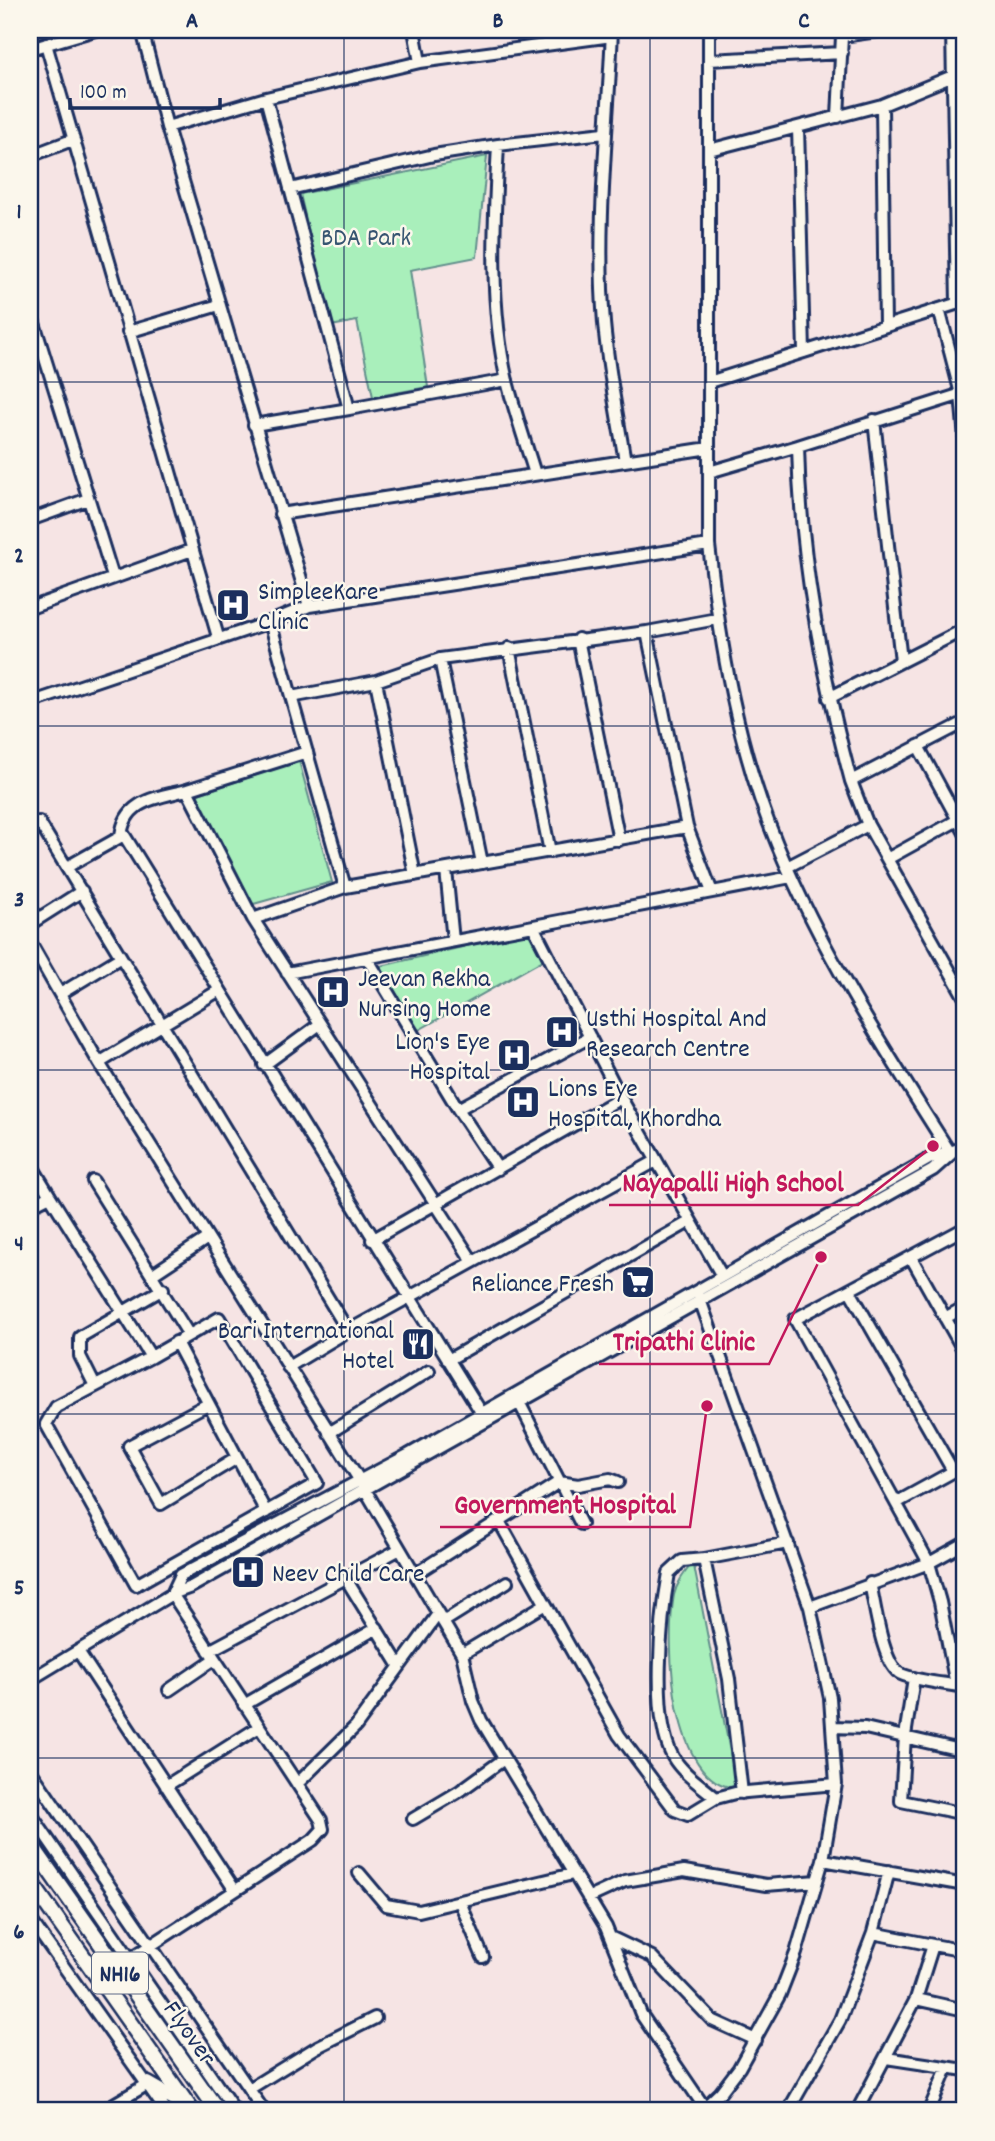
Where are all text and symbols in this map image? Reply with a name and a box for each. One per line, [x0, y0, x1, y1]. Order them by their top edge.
text: A [186, 6, 198, 39]
text: B [493, 6, 504, 39]
text: C [798, 6, 810, 39]
scale bar [70, 66, 220, 110]
text: 100 m [80, 79, 127, 109]
text: 1 [16, 197, 22, 230]
park label: BDA Park [321, 221, 411, 258]
text: 2 [14, 541, 24, 574]
place label: SimpleeKare Clinic [258, 575, 378, 642]
hospital icon: SimpleeKare Clinic [214, 586, 252, 624]
text: 3 [14, 885, 24, 918]
place label: Jeevan Rekha Nursing Home [358, 962, 491, 1029]
hospital icon: Jeevan Rekha Nursing Home [314, 973, 352, 1011]
place label: Usthi Hospital And Research Centre [586, 1002, 767, 1069]
hospital icon: Usthi Hospital And Research Centre [543, 1013, 581, 1051]
place label: Lion's Eye Hospital [395, 1025, 490, 1092]
hospital icon: Lion's Eye Hospital [495, 1036, 533, 1074]
place label: Lions Eye Hospital, Khordha [548, 1072, 722, 1139]
hospital icon: Lions Eye Hospital, Khordha [504, 1083, 542, 1121]
callout: Nayapalli High School [609, 1156, 858, 1205]
text: Nayapalli High School [622, 1166, 844, 1206]
text: 4 [14, 1229, 24, 1262]
supermarket icon: Reliance Fresh [619, 1263, 657, 1301]
place label: Reliance Fresh [471, 1267, 614, 1304]
place label: Bari International Hotel [218, 1314, 394, 1381]
callout: Tripathi Clinic [599, 1315, 769, 1364]
restaurant icon: Bari International Hotel [399, 1325, 437, 1363]
text: Tripathi Clinic [613, 1325, 755, 1365]
callout: Government Hospital [440, 1478, 690, 1527]
text: Government Hospital [454, 1488, 676, 1528]
hospital icon: Neev Child Care [229, 1553, 267, 1591]
place label: Neev Child Care [272, 1557, 425, 1594]
text: 5 [14, 1573, 24, 1606]
text: 6 [13, 1917, 25, 1950]
road number: NH16 [92, 1952, 148, 1994]
street label: Flyover [152, 1994, 224, 2074]

